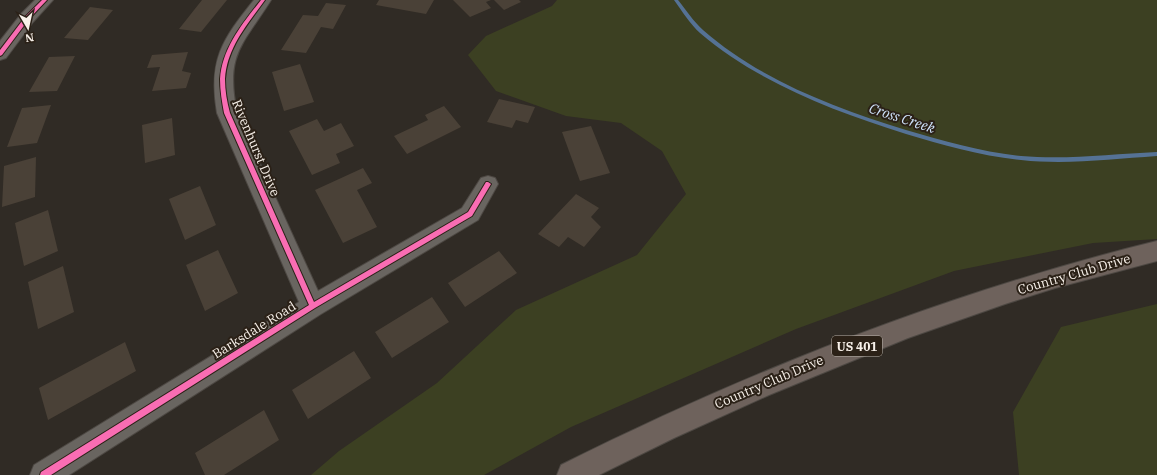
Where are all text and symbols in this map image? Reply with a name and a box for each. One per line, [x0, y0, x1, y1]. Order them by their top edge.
north arrow [8, 8, 48, 48]
text: N [24, 30, 35, 46]
street label: Rivenhurst Drive [228, 97, 284, 199]
water label: Cross Creek [867, 99, 938, 137]
street label: Country Club Drive [1016, 250, 1132, 298]
street label: Barksdale Road [209, 297, 299, 362]
road number: US 401 [832, 336, 882, 356]
street label: Country Club Drive [712, 351, 826, 413]

